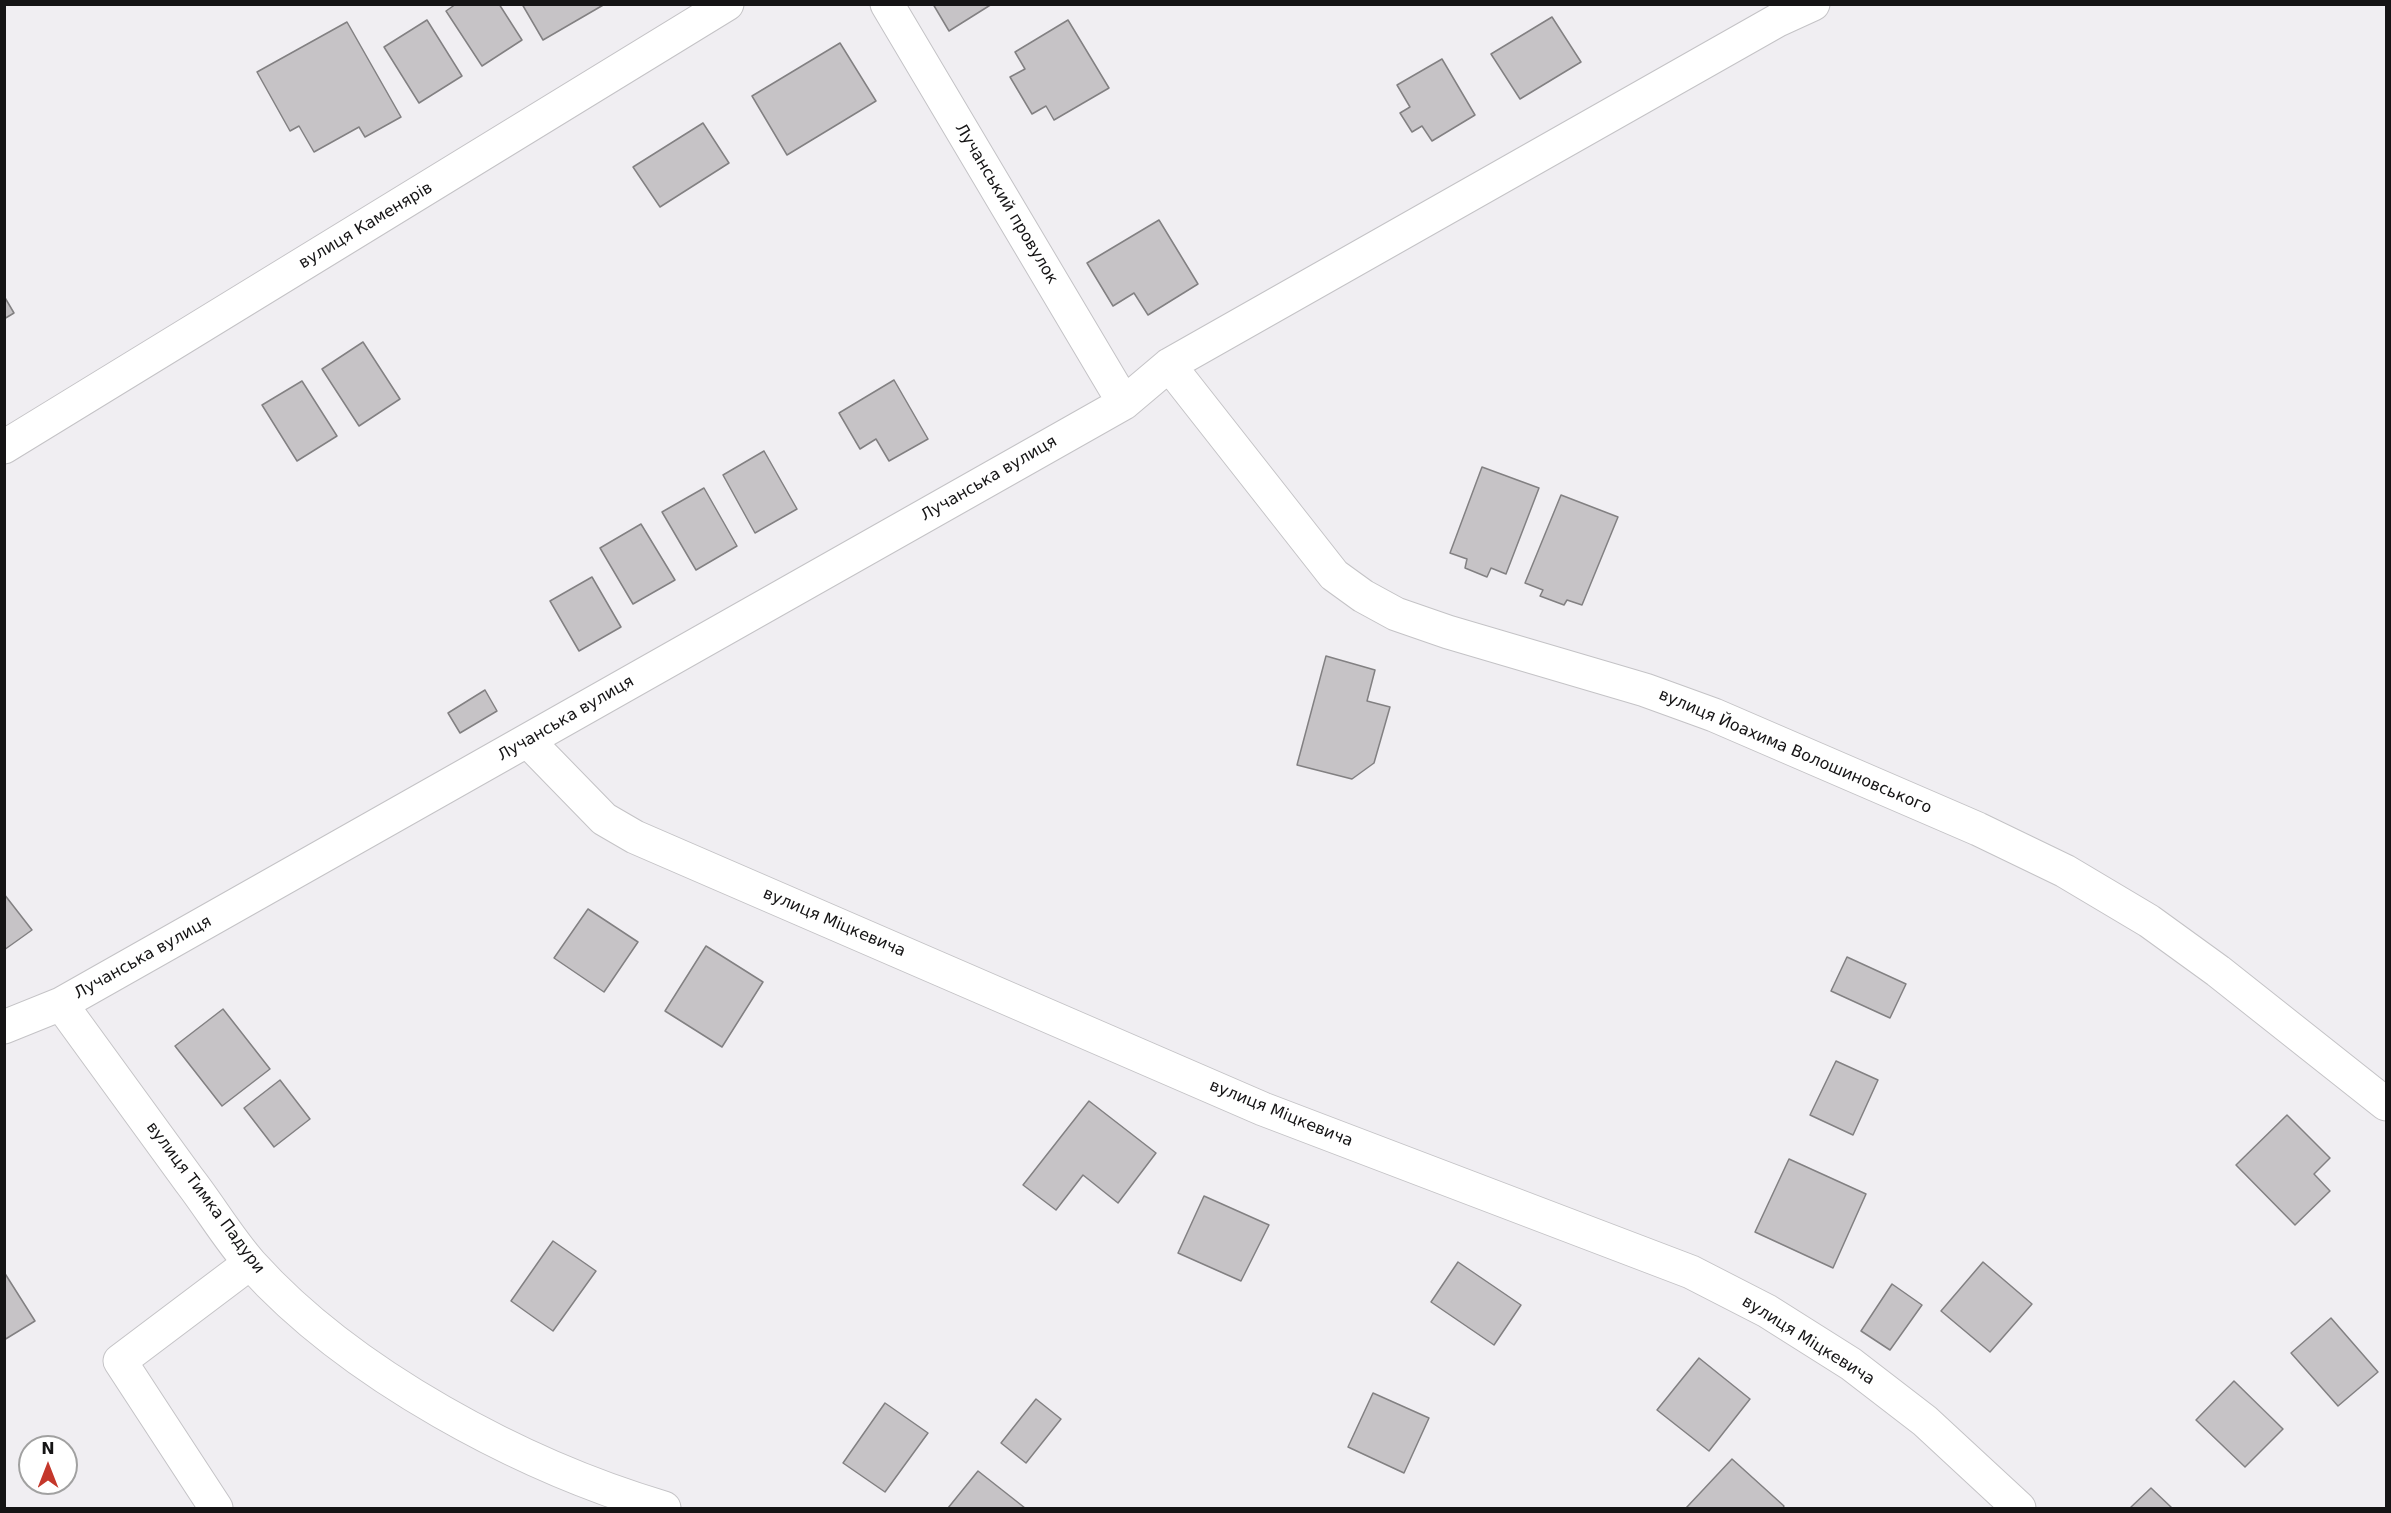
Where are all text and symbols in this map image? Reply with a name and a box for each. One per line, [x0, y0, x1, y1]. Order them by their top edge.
street label: Лучанський провулок [950, 120, 1062, 288]
street label: вулиця Каменярів [296, 179, 436, 273]
street label: Лучанська вулиця [917, 432, 1061, 526]
street label: Лучанська вулиця [494, 672, 638, 766]
street label: вулиця Йоахима Волошиновського [1656, 686, 1934, 818]
street label: вулиця Міцкевича [760, 884, 908, 962]
street label: Лучанська вулиця [71, 912, 215, 1004]
street label: вулиця Міцкевича [1207, 1076, 1355, 1152]
street label: вулиця Тимка Падури [142, 1118, 268, 1278]
street label: вулиця Міцкевича [1738, 1292, 1878, 1390]
north arrow [18, 1435, 78, 1495]
text: N [41, 1439, 55, 1458]

